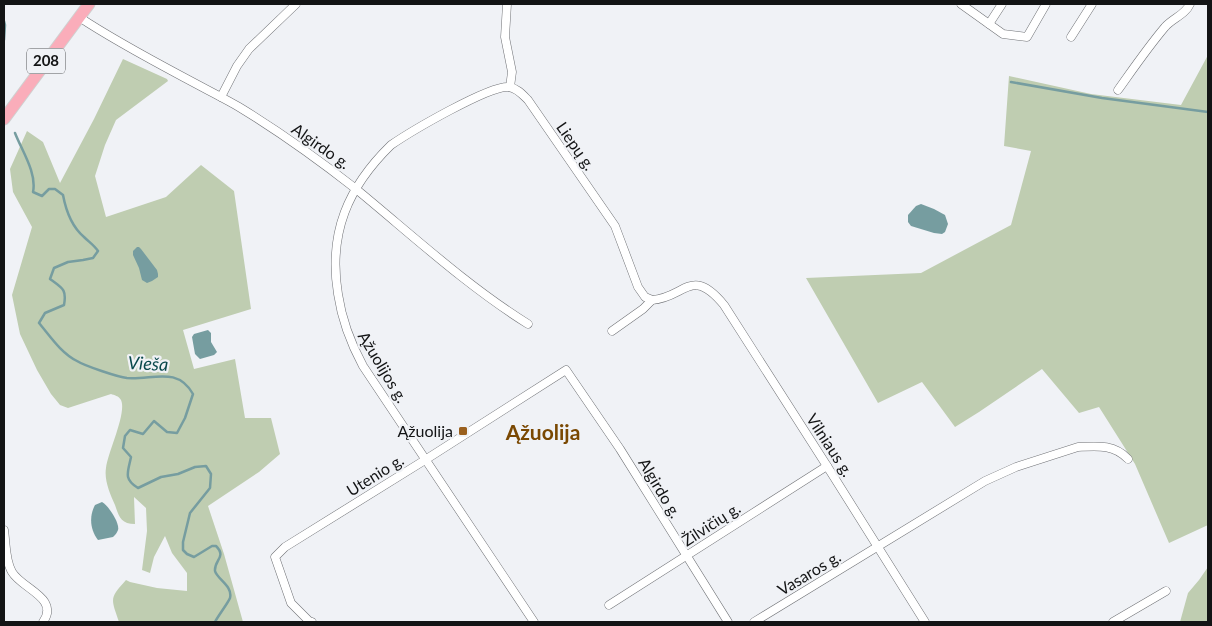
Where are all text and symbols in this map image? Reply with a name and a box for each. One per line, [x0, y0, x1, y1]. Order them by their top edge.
road number: 208 [27, 48, 65, 74]
street label: Liepų g. [553, 118, 600, 174]
street label: Algirdo g. [289, 119, 354, 172]
street label: Ąžuolijos g. [355, 328, 412, 406]
water label: Vieša [127, 351, 169, 375]
street label: Vilniaus g. [803, 410, 858, 480]
district label: Ąžuolija [505, 419, 580, 444]
place label: Ąžuolija [398, 421, 453, 440]
marker: Ąžuolija [457, 425, 469, 437]
street label: Utenio g. [343, 450, 407, 500]
street label: Algirdo g. [635, 454, 686, 521]
street label: Žilvičių g. [678, 498, 744, 549]
street label: Vasaros g. [774, 546, 844, 599]

